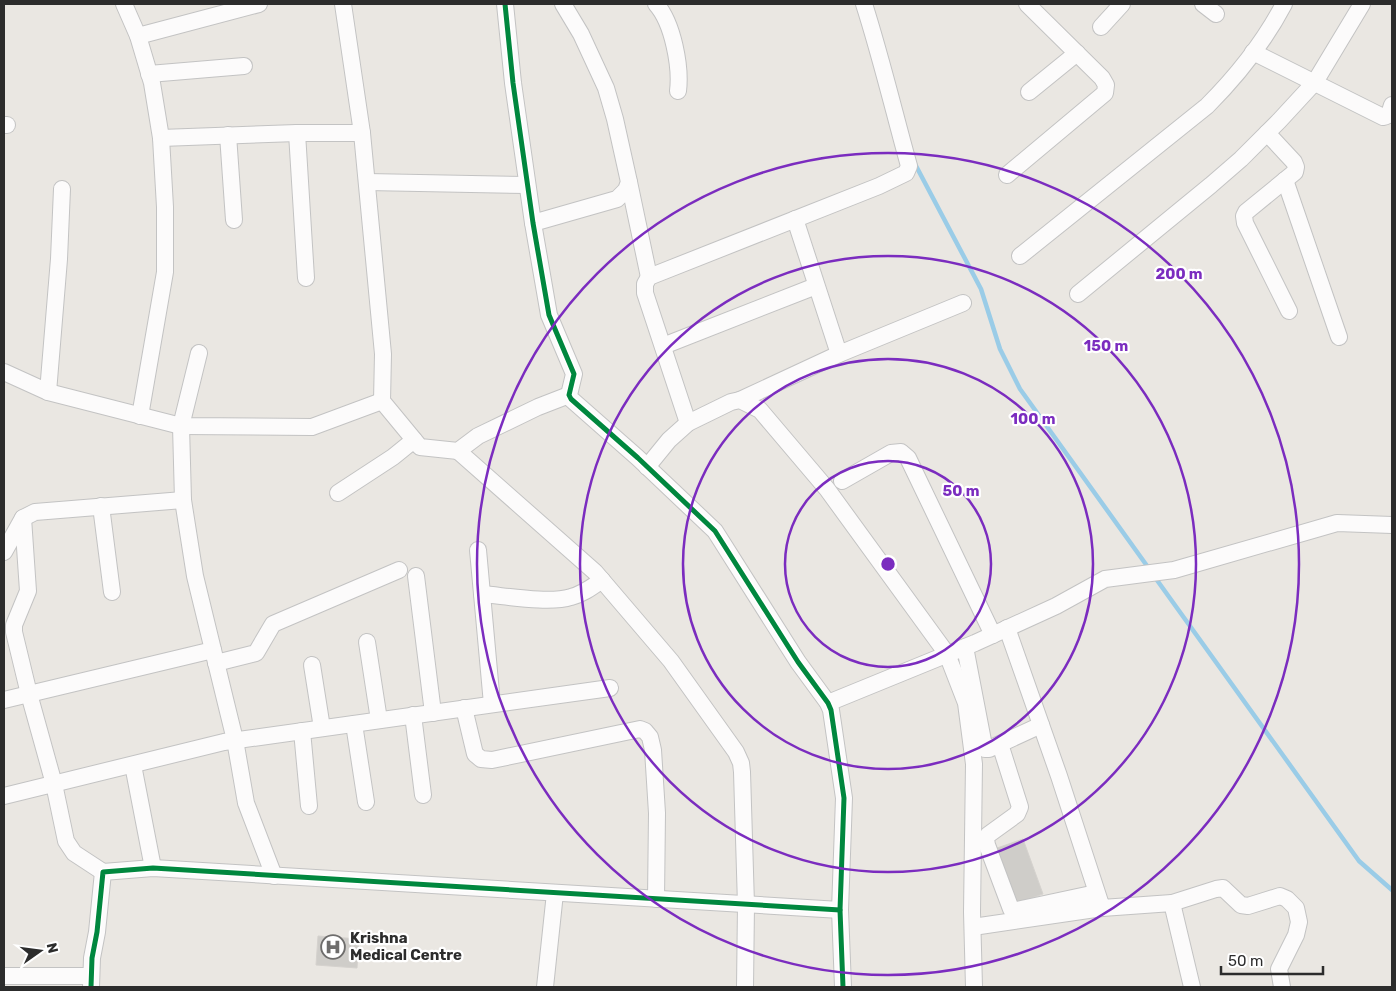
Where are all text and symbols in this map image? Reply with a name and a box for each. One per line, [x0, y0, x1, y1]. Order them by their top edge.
text: 200 m [1155, 265, 1203, 283]
text: 150 m [1084, 337, 1128, 355]
text: 100 m [1011, 410, 1055, 428]
text: 50 m [943, 482, 979, 500]
centre of rings [879, 555, 897, 573]
north arrow [15, 926, 65, 976]
place label: Krishna Medical Centre [350, 929, 462, 964]
hospital icon: Krishna Medical Centre [320, 934, 346, 960]
text: N [43, 941, 62, 955]
scale bar [1221, 944, 1324, 976]
text: 50 m [1228, 952, 1263, 970]

